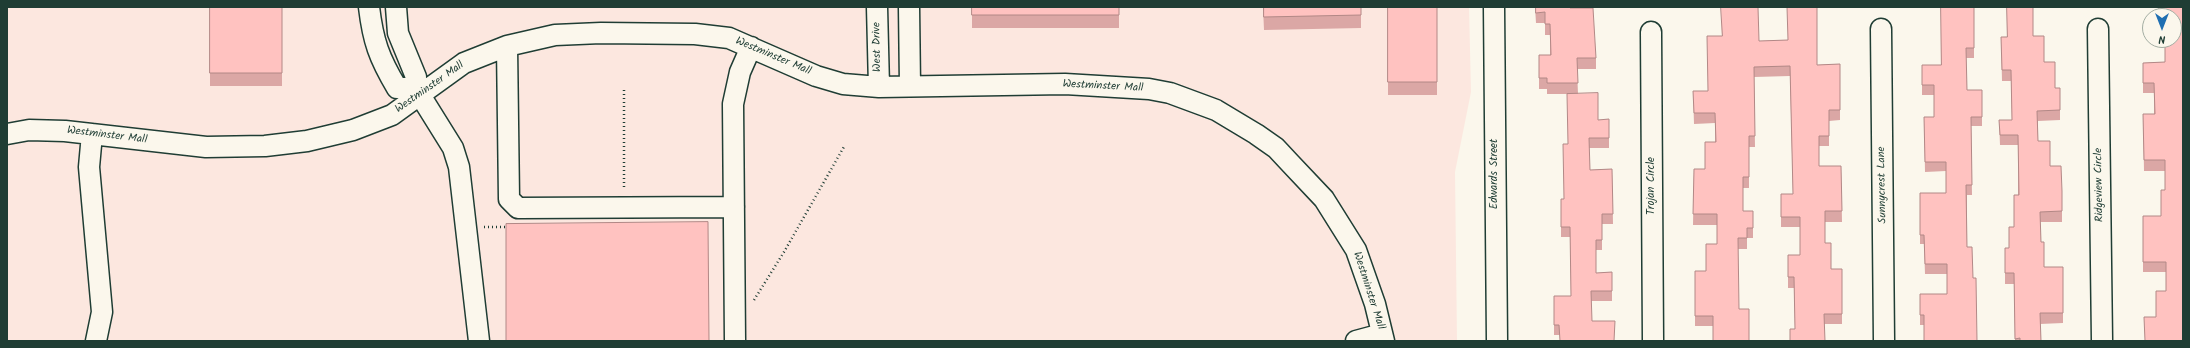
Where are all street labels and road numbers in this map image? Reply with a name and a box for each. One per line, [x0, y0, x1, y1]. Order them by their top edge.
street label: West Drive [871, 22, 885, 72]
street label: Westminster Mall [733, 35, 813, 79]
street label: Westminster Mall [393, 59, 467, 117]
street label: Westminster Mall [1062, 78, 1144, 96]
street label: Westminster Mall [66, 125, 148, 147]
street label: Edwards Street [1488, 139, 1502, 209]
street label: Sunnycrest Lane [1876, 146, 1890, 224]
street label: Ridgeview Circle [2093, 148, 2107, 222]
street label: Trojan Circle [1645, 157, 1659, 215]
street label: Westminster Mall [1349, 250, 1387, 332]

